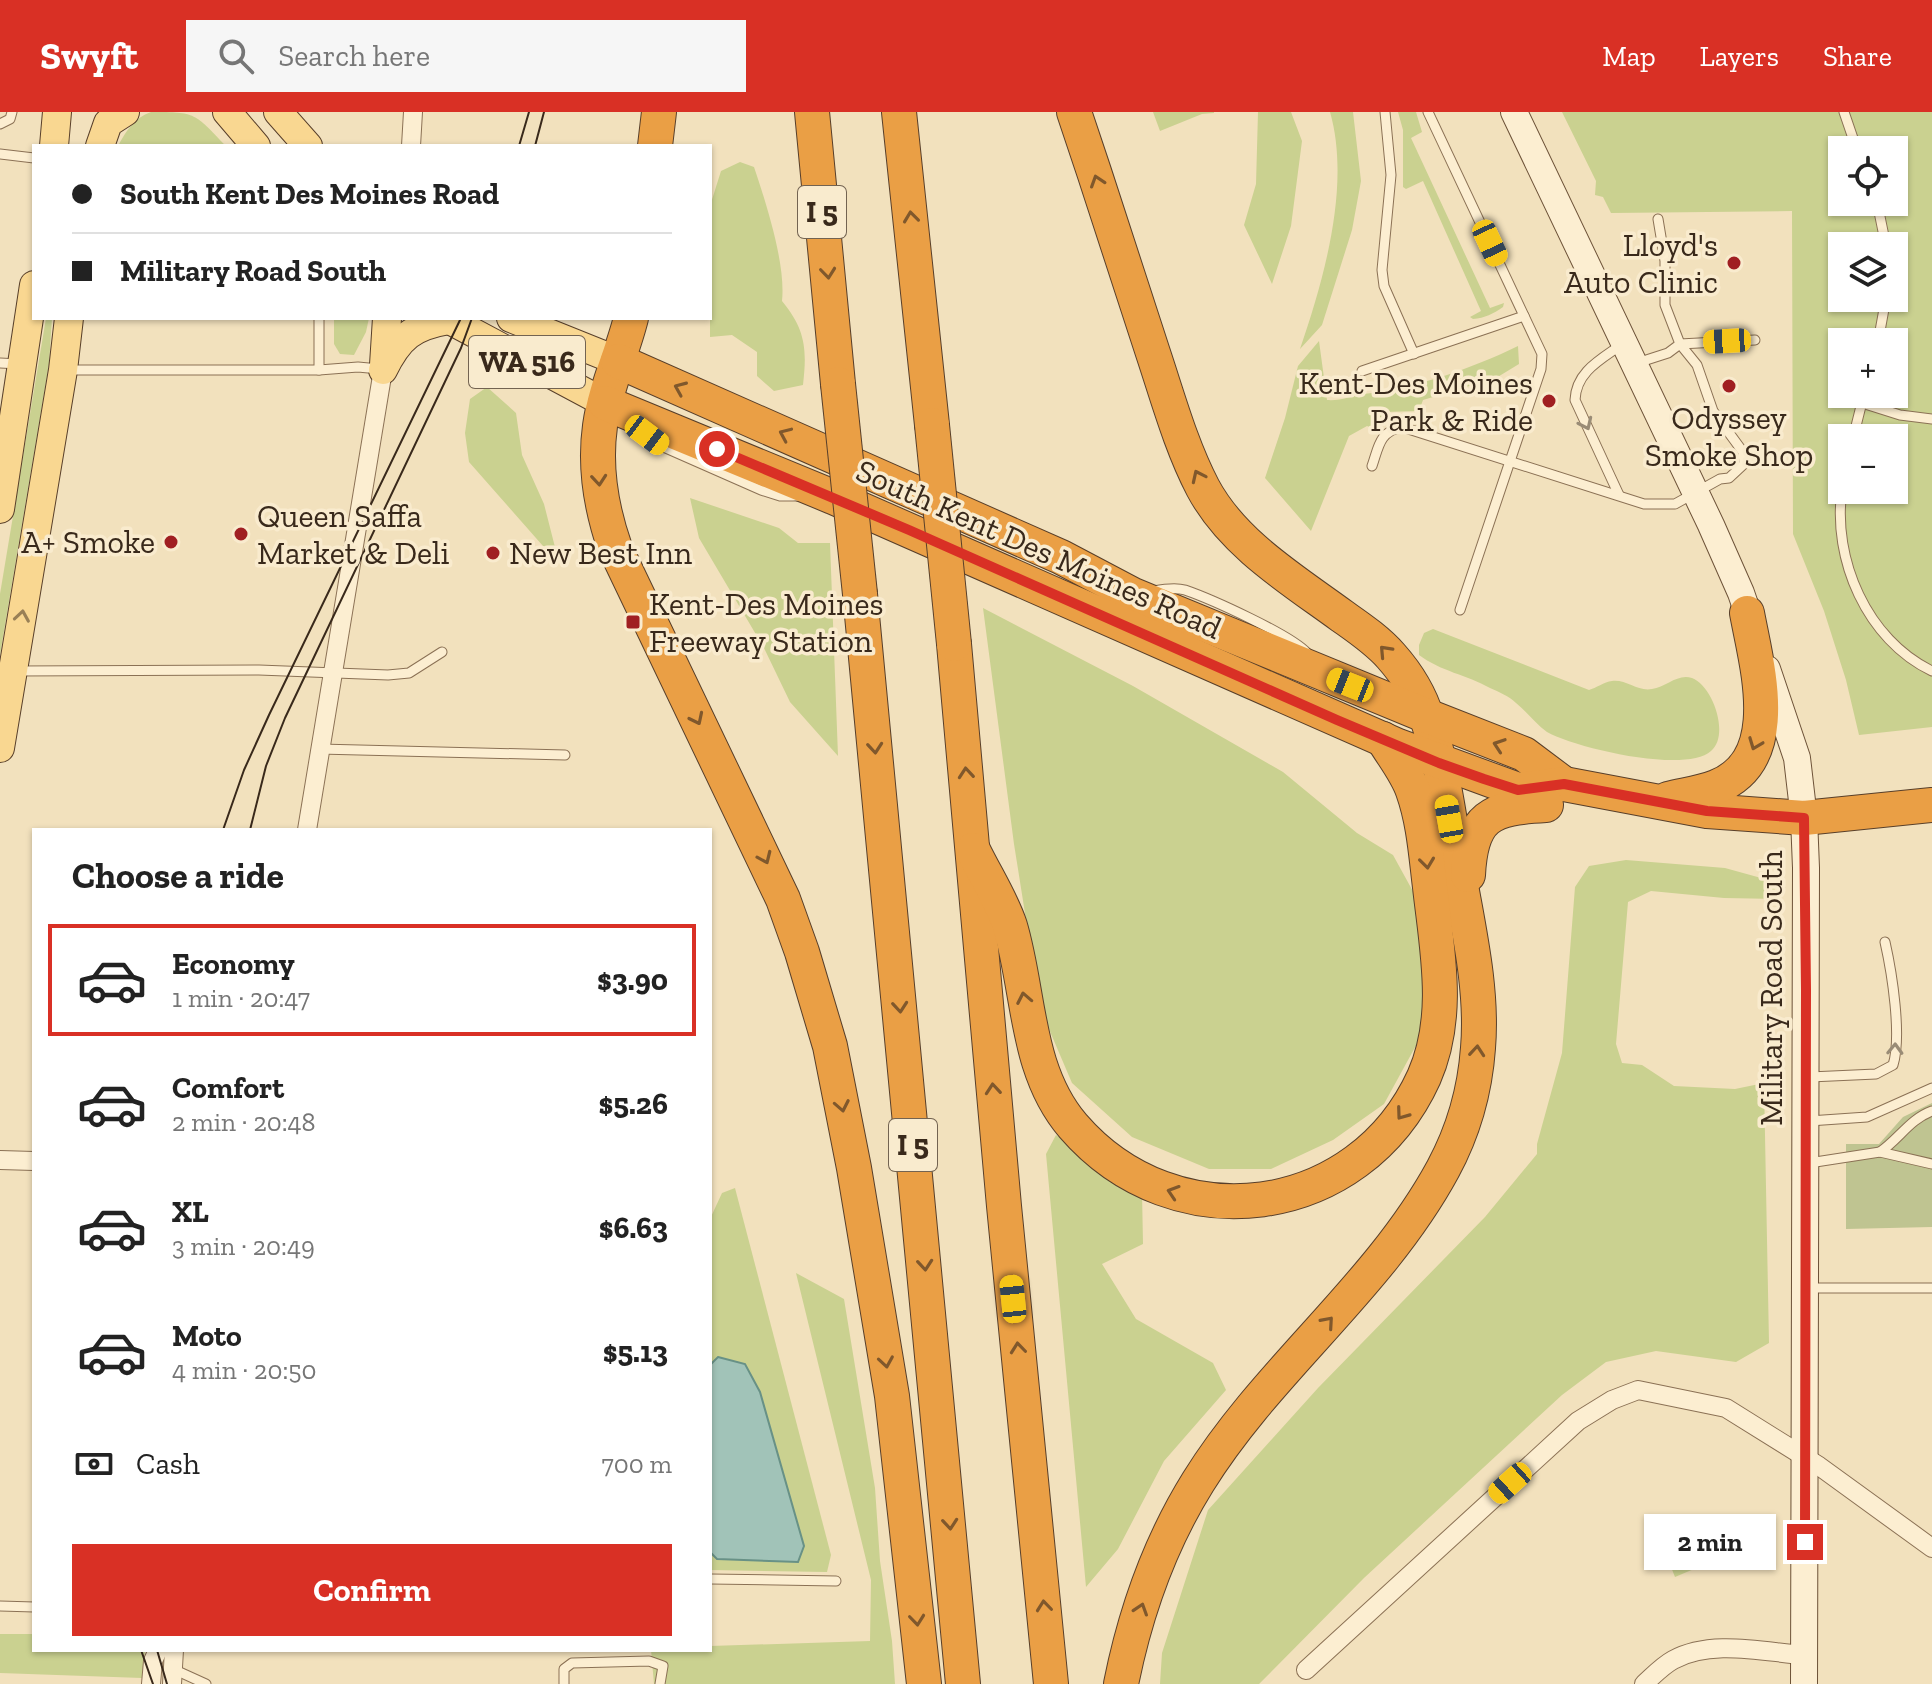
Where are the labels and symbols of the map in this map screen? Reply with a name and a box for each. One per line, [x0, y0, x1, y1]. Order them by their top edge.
one-way arrow [1090, 174, 1106, 188]
road number: I 5 [798, 186, 846, 238]
one-way arrow [903, 210, 920, 224]
car [1469, 216, 1511, 270]
place label: Lloyd's Auto Clinic [1564, 226, 1718, 301]
marker: Lloyd's Auto Clinic [1725, 254, 1743, 272]
one-way arrow [819, 267, 836, 280]
car [1702, 328, 1752, 354]
road number: WA 516 [469, 336, 585, 388]
place label: Kent-Des Moines Park & Ride [1298, 364, 1533, 439]
marker: Odyssey Smoke Shop [1720, 377, 1738, 395]
one-way arrow [674, 382, 688, 398]
marker: Kent-Des Moines Park & Ride [1540, 392, 1558, 410]
place label: Odyssey Smoke Shop [1645, 399, 1813, 474]
car [621, 411, 673, 459]
one-way arrow [1576, 416, 1592, 430]
one-way arrow [779, 427, 794, 443]
route start [699, 431, 735, 467]
street label: South Kent Des Moines Road [850, 451, 1228, 647]
one-way arrow [1191, 469, 1207, 484]
one-way arrow [590, 474, 607, 487]
place label: Queen Saffa Market & Deli [257, 497, 450, 572]
place label: A+ Smoke [21, 523, 155, 561]
marker: Queen Saffa Market & Deli [232, 525, 250, 543]
marker: A+ Smoke [162, 533, 180, 551]
place label: New Best Inn [509, 534, 693, 572]
marker: New Best Inn [484, 544, 502, 562]
place label: Kent-Des Moines Freeway Station [649, 585, 884, 660]
one-way arrow [13, 609, 30, 622]
marker: Kent-Des Moines Freeway Station [624, 613, 642, 631]
one-way arrow [1380, 646, 1395, 660]
car [1323, 665, 1377, 705]
one-way arrow [688, 710, 703, 725]
one-way arrow [1748, 737, 1765, 751]
one-way arrow [1492, 738, 1506, 754]
one-way arrow [867, 742, 884, 755]
one-way arrow [957, 766, 974, 779]
car [1433, 793, 1465, 845]
one-way arrow [755, 850, 771, 864]
street label: Military Road South [1752, 850, 1790, 1126]
one-way arrow [1418, 856, 1435, 870]
one-way arrow [1016, 992, 1033, 1005]
one-way arrow [891, 1000, 908, 1013]
one-way arrow [1886, 1042, 1903, 1055]
one-way arrow [1468, 1044, 1485, 1057]
one-way arrow [985, 1082, 1002, 1095]
one-way arrow [832, 1099, 849, 1113]
one-way arrow [1397, 1105, 1412, 1120]
road number: I 5 [889, 1119, 937, 1171]
one-way arrow [1166, 1185, 1180, 1201]
one-way arrow [916, 1259, 933, 1272]
car [999, 1274, 1027, 1324]
one-way arrow [1318, 1317, 1332, 1332]
one-way arrow [1010, 1341, 1027, 1354]
one-way arrow [877, 1355, 894, 1369]
car [1484, 1458, 1536, 1508]
callout: 2 min [1645, 1514, 1777, 1570]
one-way arrow [941, 1518, 958, 1531]
route end [1787, 1524, 1823, 1560]
one-way arrow [1036, 1599, 1053, 1612]
one-way arrow [1131, 1602, 1147, 1616]
one-way arrow [908, 1614, 925, 1627]

